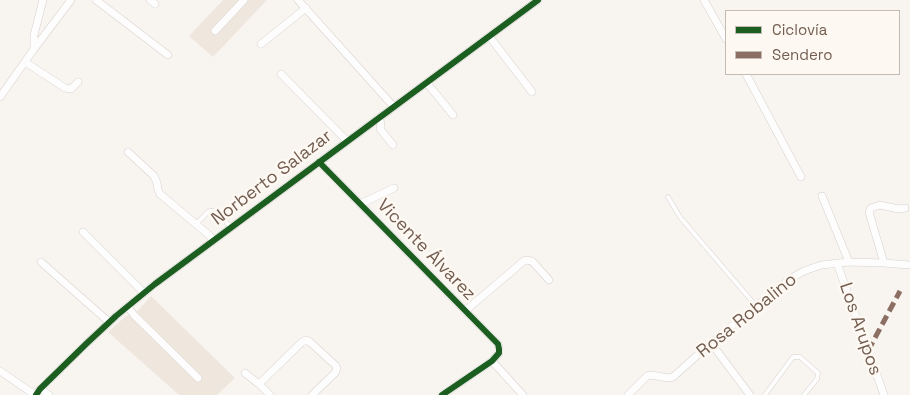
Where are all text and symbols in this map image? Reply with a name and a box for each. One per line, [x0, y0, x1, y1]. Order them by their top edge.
legend [725, 10, 900, 75]
text: Ciclovía [772, 20, 827, 39]
text: Sendero [772, 45, 832, 64]
street label: Norberto Salazar [208, 126, 336, 230]
street label: Vicente Álvarez [372, 195, 480, 305]
street label: Rosa Robalino [693, 269, 801, 363]
street label: Los Arupos [834, 280, 886, 378]

